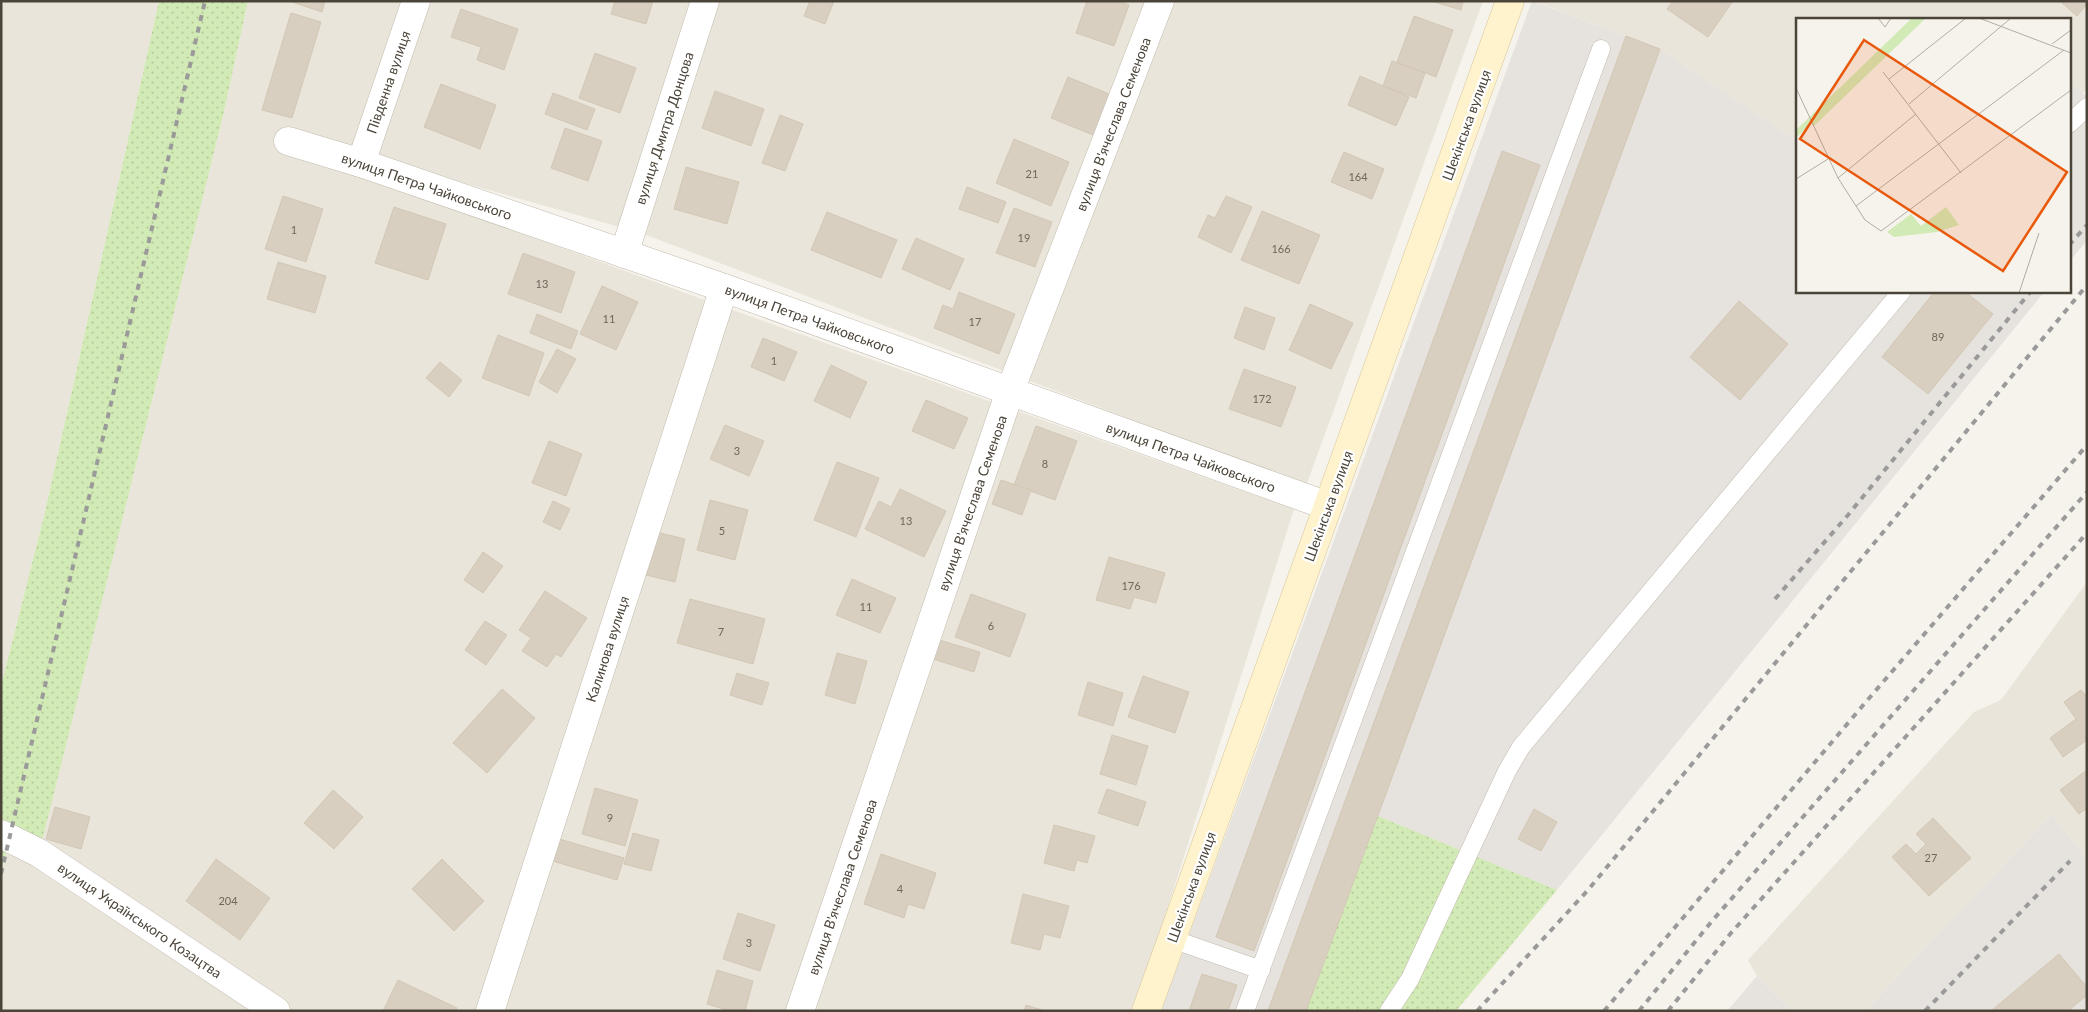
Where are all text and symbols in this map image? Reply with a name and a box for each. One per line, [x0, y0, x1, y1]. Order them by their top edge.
inset map [1796, 18, 2070, 292]
street label: Південна вулиця [362, 28, 414, 136]
street label: вулиця В'ячеслава Семенова [1072, 35, 1154, 213]
street label: вулиця Дмитра Донцова [631, 50, 697, 206]
street label: Шекінська вулиця [1438, 67, 1494, 183]
street label: вулиця Петра Чайковського [340, 149, 514, 223]
house number: 21 [1026, 167, 1038, 180]
house number: 164 [1348, 170, 1368, 183]
house number: 1 [291, 223, 297, 236]
house number: 19 [1018, 231, 1030, 244]
house number: 166 [1271, 242, 1291, 255]
house number: 13 [536, 277, 548, 290]
street label: вулиця Петра Чайковського [723, 280, 897, 358]
house number: 11 [603, 312, 615, 325]
house number: 17 [969, 315, 981, 328]
house number: 89 [1932, 330, 1944, 343]
house number: 1 [771, 354, 777, 367]
house number: 172 [1252, 392, 1272, 405]
street label: вулиця В'ячеслава Семенова [934, 413, 1010, 593]
street label: вулиця Петра Чайковського [1104, 418, 1278, 496]
house number: 3 [734, 444, 740, 457]
street label: Шекінська вулиця [1300, 448, 1356, 564]
house number: 8 [1042, 457, 1048, 470]
house number: 13 [900, 514, 912, 527]
house number: 5 [719, 524, 725, 537]
house number: 176 [1121, 579, 1141, 592]
street label: Калинова вулиця [582, 594, 632, 704]
house number: 11 [860, 600, 872, 613]
house number: 6 [988, 619, 994, 632]
house number: 7 [718, 625, 724, 638]
street label: вулиця В'ячеслава Семенова [804, 797, 880, 977]
house number: 9 [607, 811, 613, 824]
street label: Шекінська вулиця [1163, 829, 1219, 945]
house number: 27 [1925, 851, 1937, 864]
street label: вулиця Українського Козацтва [55, 859, 225, 981]
house number: 4 [897, 882, 904, 895]
house number: 204 [218, 894, 238, 907]
house number: 3 [746, 936, 752, 949]

